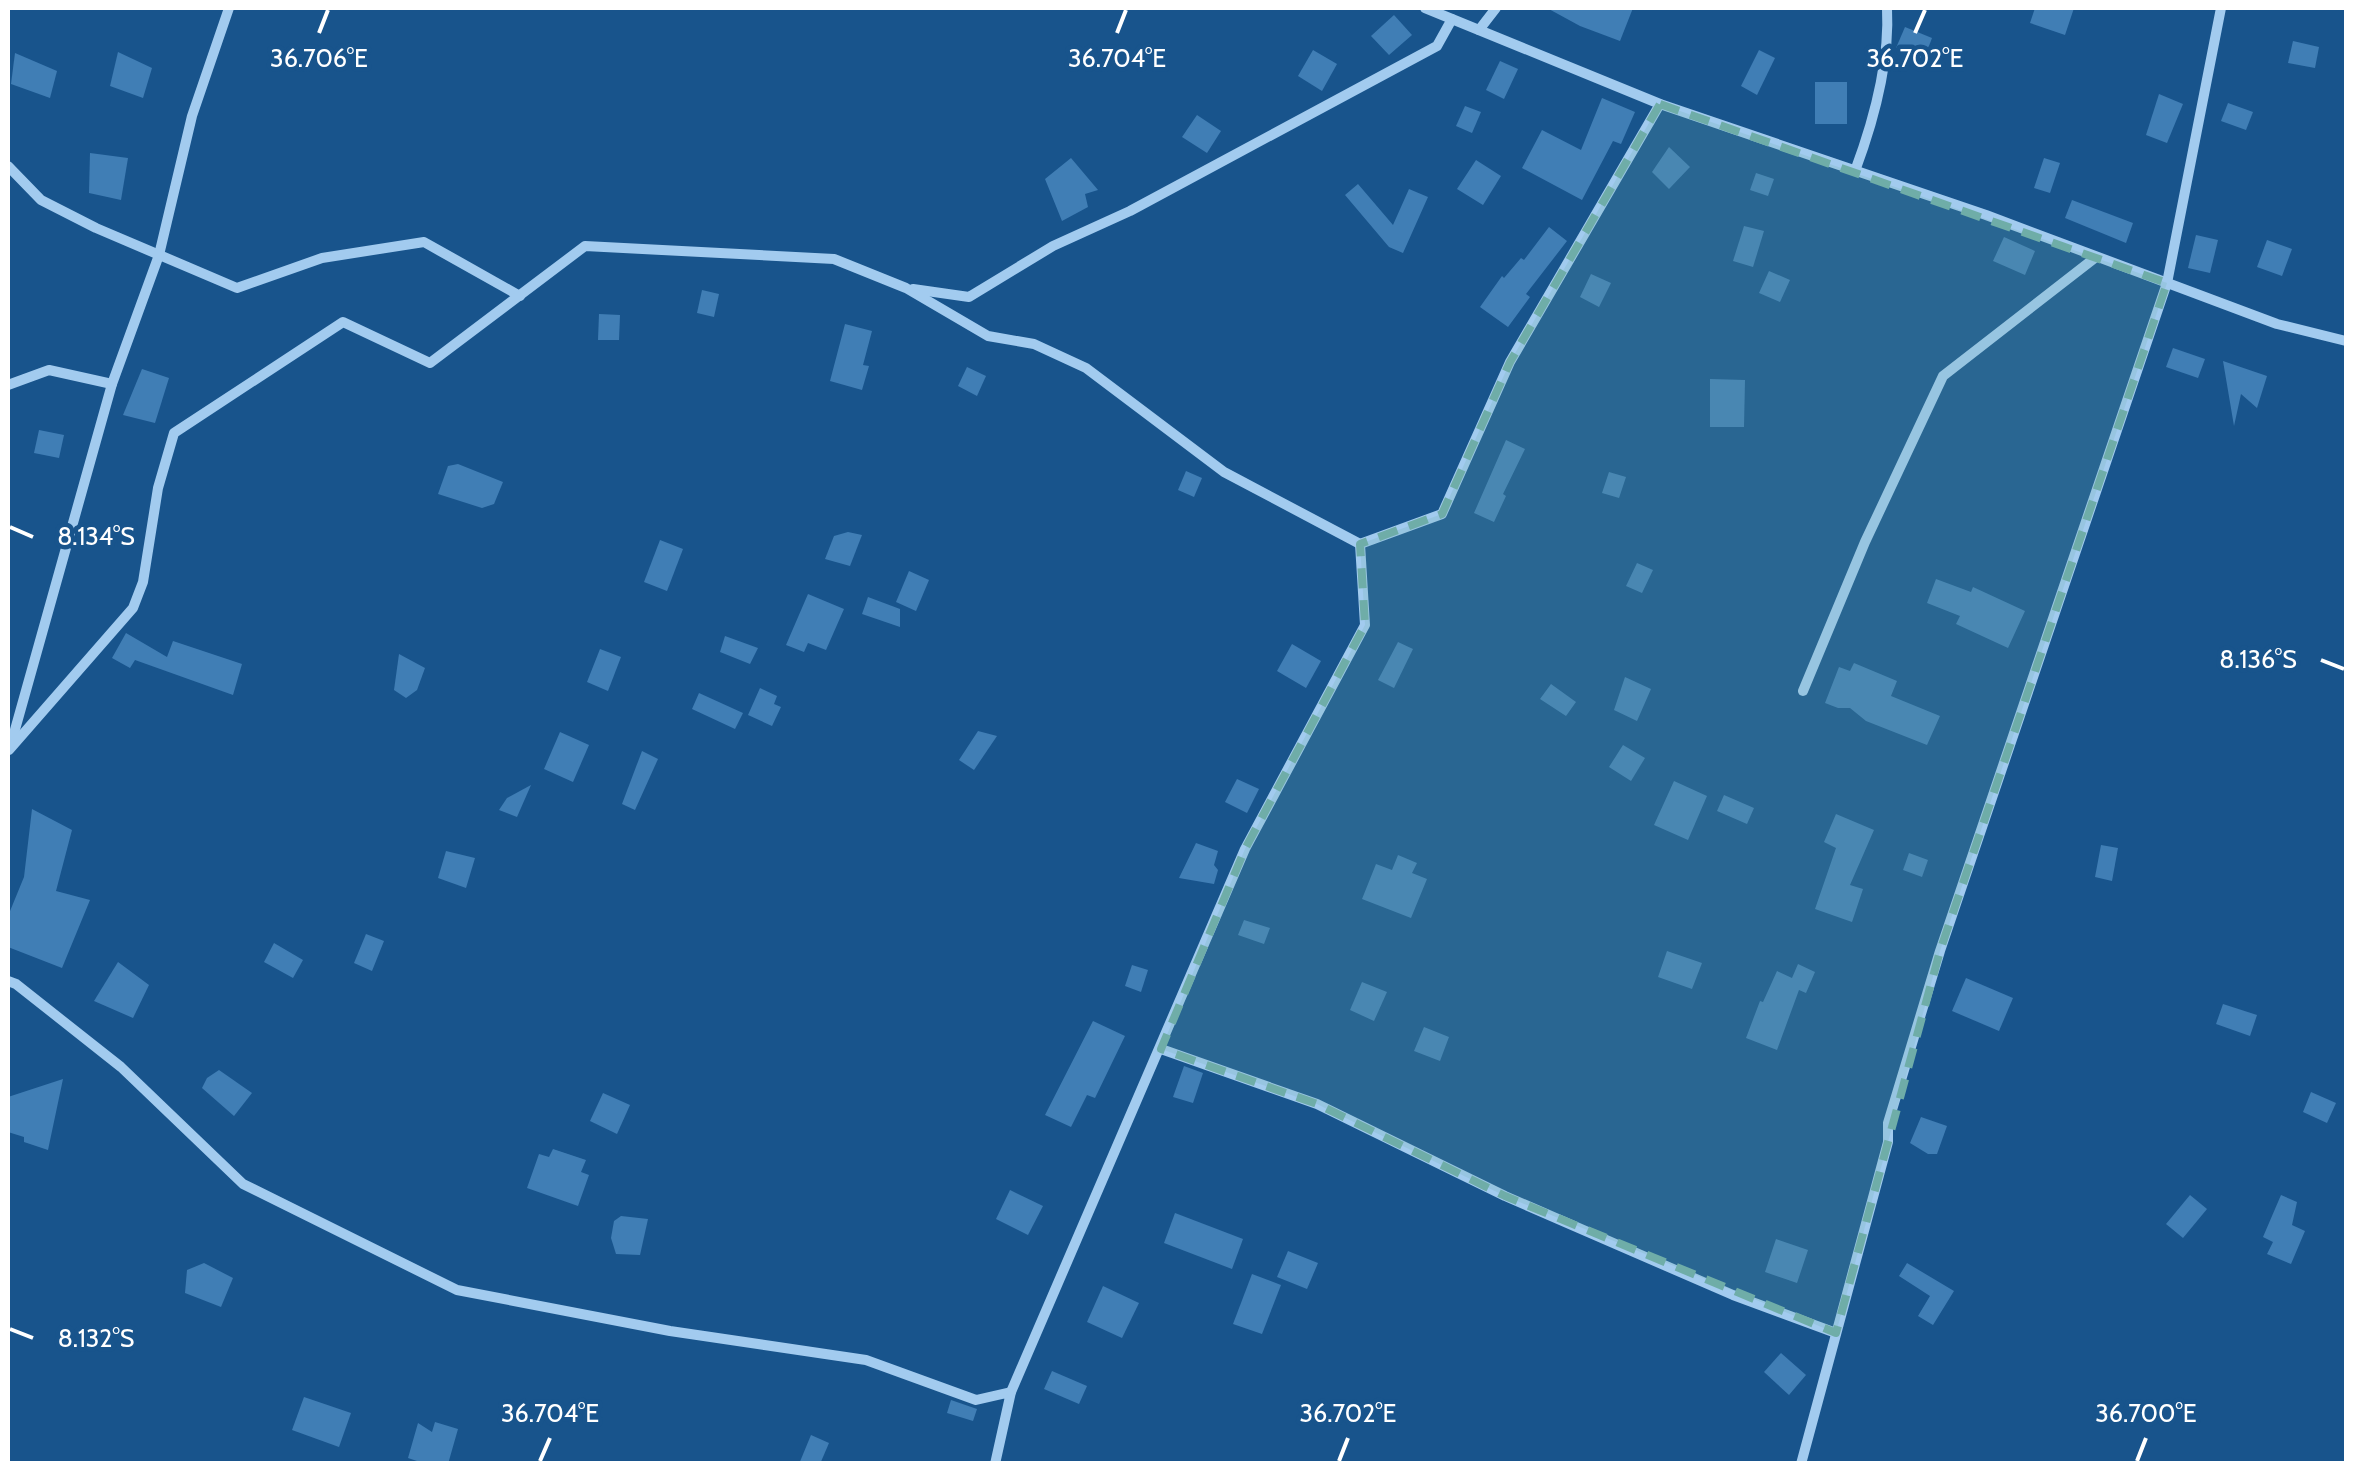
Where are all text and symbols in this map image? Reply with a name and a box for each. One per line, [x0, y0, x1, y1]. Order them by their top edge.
text: 36.706°E [270, 43, 368, 73]
text: 36.704°E [1068, 43, 1166, 73]
text: 36.702°E [1867, 43, 1963, 73]
text: 8.134°S [57, 521, 135, 551]
text: 8.136°S [2219, 644, 2297, 674]
text: 8.132°S [58, 1323, 134, 1353]
text: 36.704°E [501, 1398, 599, 1428]
text: 36.702°E [1300, 1398, 1396, 1428]
text: 36.700°E [2095, 1398, 2197, 1428]

